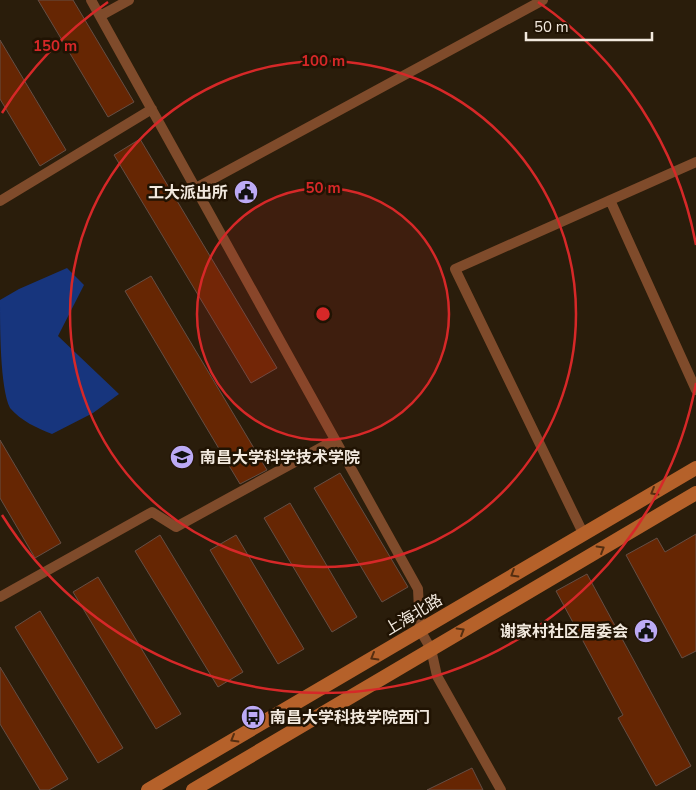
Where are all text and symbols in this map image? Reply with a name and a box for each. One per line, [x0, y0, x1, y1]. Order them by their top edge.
scale bar [526, 10, 652, 42]
text: 50 m [534, 17, 569, 37]
text: 150 m [33, 36, 77, 56]
text: 100 m [301, 51, 345, 71]
text: 50 m [305, 178, 341, 198]
public building icon: 工大派出所 [233, 179, 259, 205]
place label: 工大派出所 [148, 182, 228, 204]
centre of rings [314, 305, 332, 323]
school or university icon: 南昌大学科学技术学院 [169, 444, 195, 470]
place label: 南昌大学科学技术学院 [200, 447, 360, 469]
one-way arrow [650, 486, 659, 496]
one-way arrow [595, 545, 604, 555]
one-way arrow [510, 568, 519, 578]
street label: 上海北路 [380, 589, 447, 641]
public building icon: 谢家村社区居委会 [633, 618, 659, 644]
place label: 谢家村社区居委会 [500, 621, 628, 643]
one-way arrow [455, 628, 464, 638]
one-way arrow [370, 651, 379, 661]
bus stop icon: 南昌大学科技学院西门 [240, 704, 266, 730]
place label: 南昌大学科技学院西门 [270, 707, 430, 729]
one-way arrow [230, 733, 239, 743]

